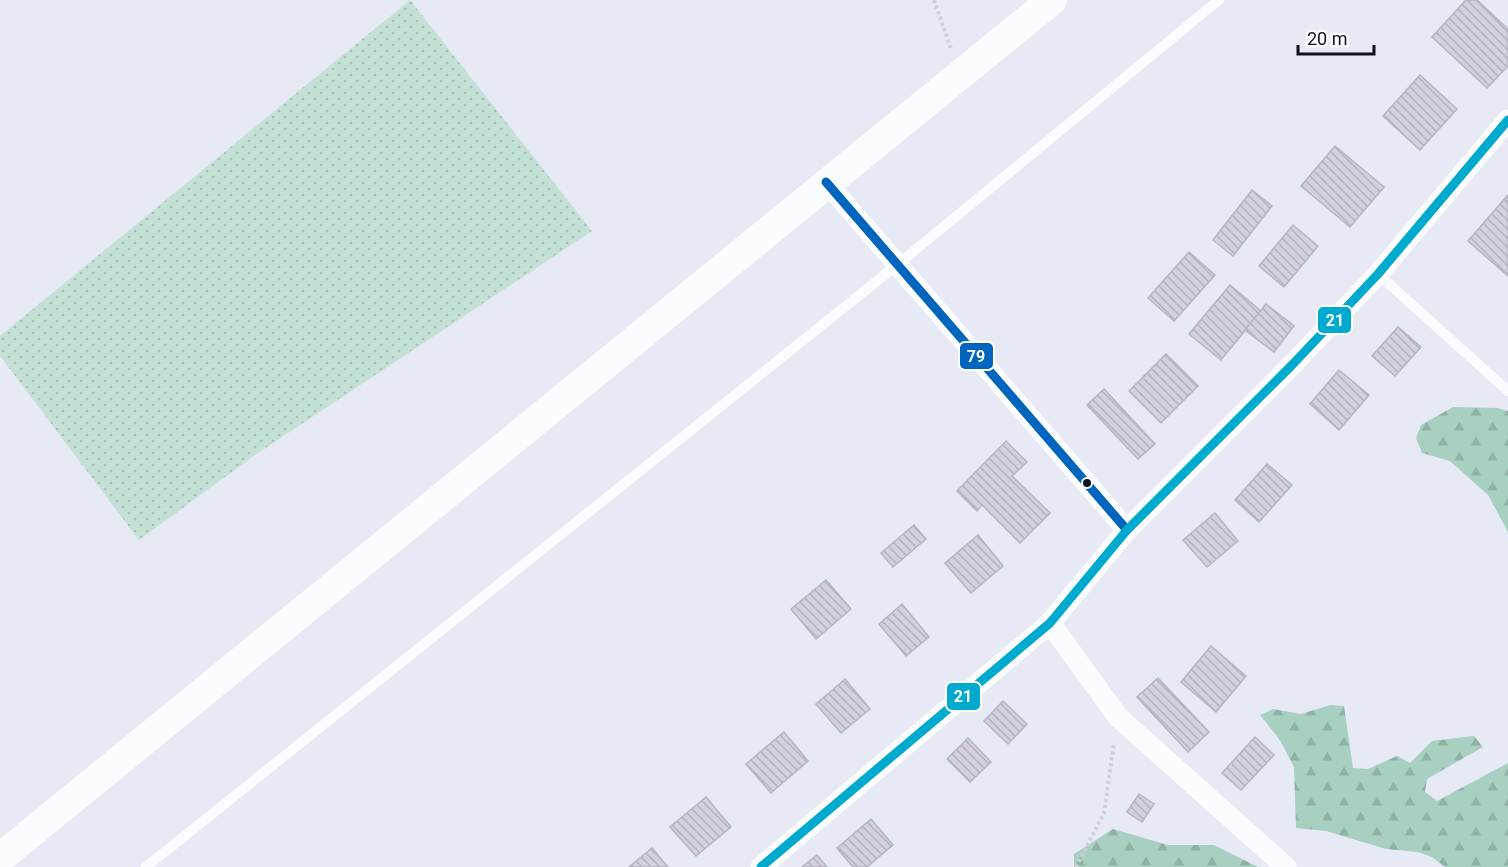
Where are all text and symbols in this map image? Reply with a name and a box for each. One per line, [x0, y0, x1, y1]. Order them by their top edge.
scale bar [1298, 18, 1374, 56]
text: 20 m [1307, 28, 1347, 49]
line badge: 21 [1317, 306, 1352, 334]
text: 21 [1326, 311, 1344, 330]
line badge: 79 [959, 342, 994, 370]
text: 79 [967, 347, 985, 366]
unlabelled marker [1081, 477, 1093, 489]
line badge: 21 [946, 682, 981, 711]
text: 21 [954, 687, 972, 706]

